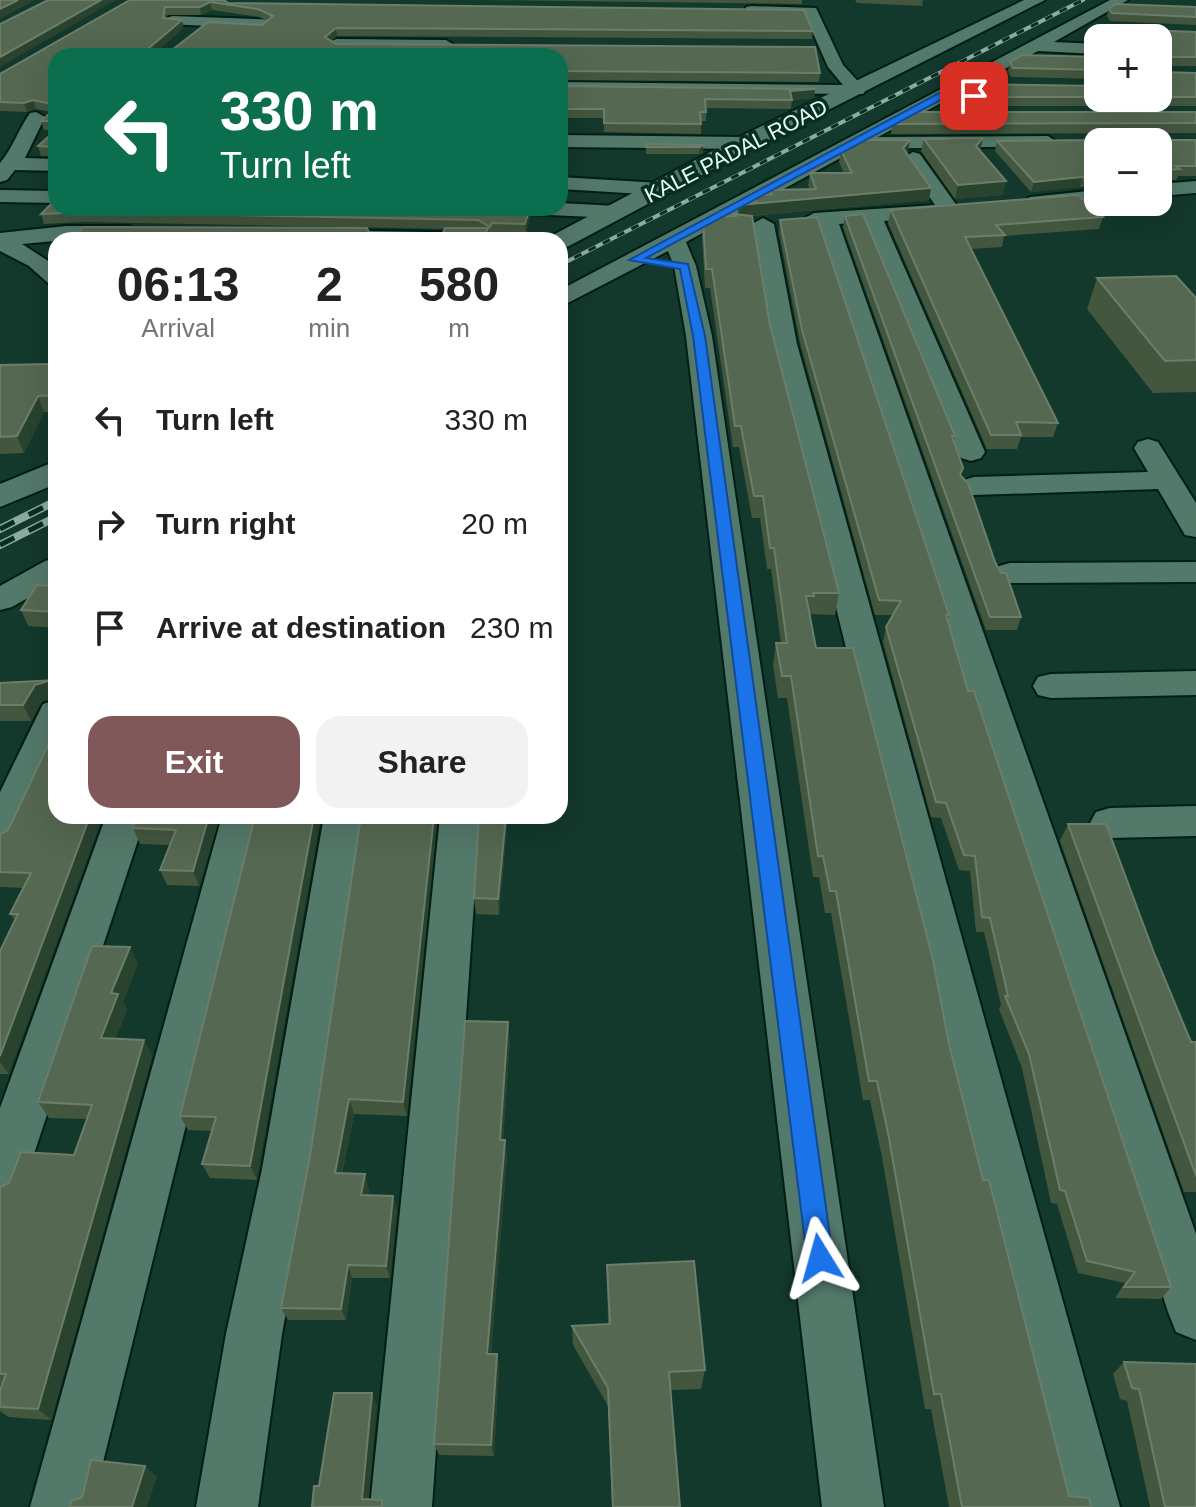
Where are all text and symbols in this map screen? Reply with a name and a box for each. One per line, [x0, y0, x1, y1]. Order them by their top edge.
map controls [1084, 24, 1172, 216]
button: + [1084, 24, 1172, 112]
pin [940, 62, 1008, 130]
icon: arrive [952, 74, 996, 118]
text: 330 m [220, 79, 379, 142]
icon: left [88, 80, 192, 184]
street label: KALE PADAL ROAD [640, 94, 832, 208]
button: − [1084, 128, 1172, 216]
text: Turn left [220, 145, 351, 186]
text: 06:13 [117, 258, 240, 311]
text: 2 [316, 258, 343, 311]
text: 580 [419, 258, 499, 311]
text: Arrival [141, 313, 215, 343]
text: min [308, 313, 350, 343]
text: m [448, 313, 470, 343]
icon: left [88, 398, 132, 442]
text: Turn left [156, 403, 274, 436]
text: 330 m [445, 403, 528, 436]
icon: right [88, 502, 132, 546]
text: Turn right [156, 507, 295, 540]
text: 20 m [461, 507, 528, 540]
icon: arrive [88, 606, 132, 650]
text: Arrive at destination [156, 611, 446, 644]
text: 230 m [470, 611, 553, 644]
button: Exit [88, 716, 300, 808]
button: Share [316, 716, 528, 808]
position arrow [778, 1216, 862, 1300]

